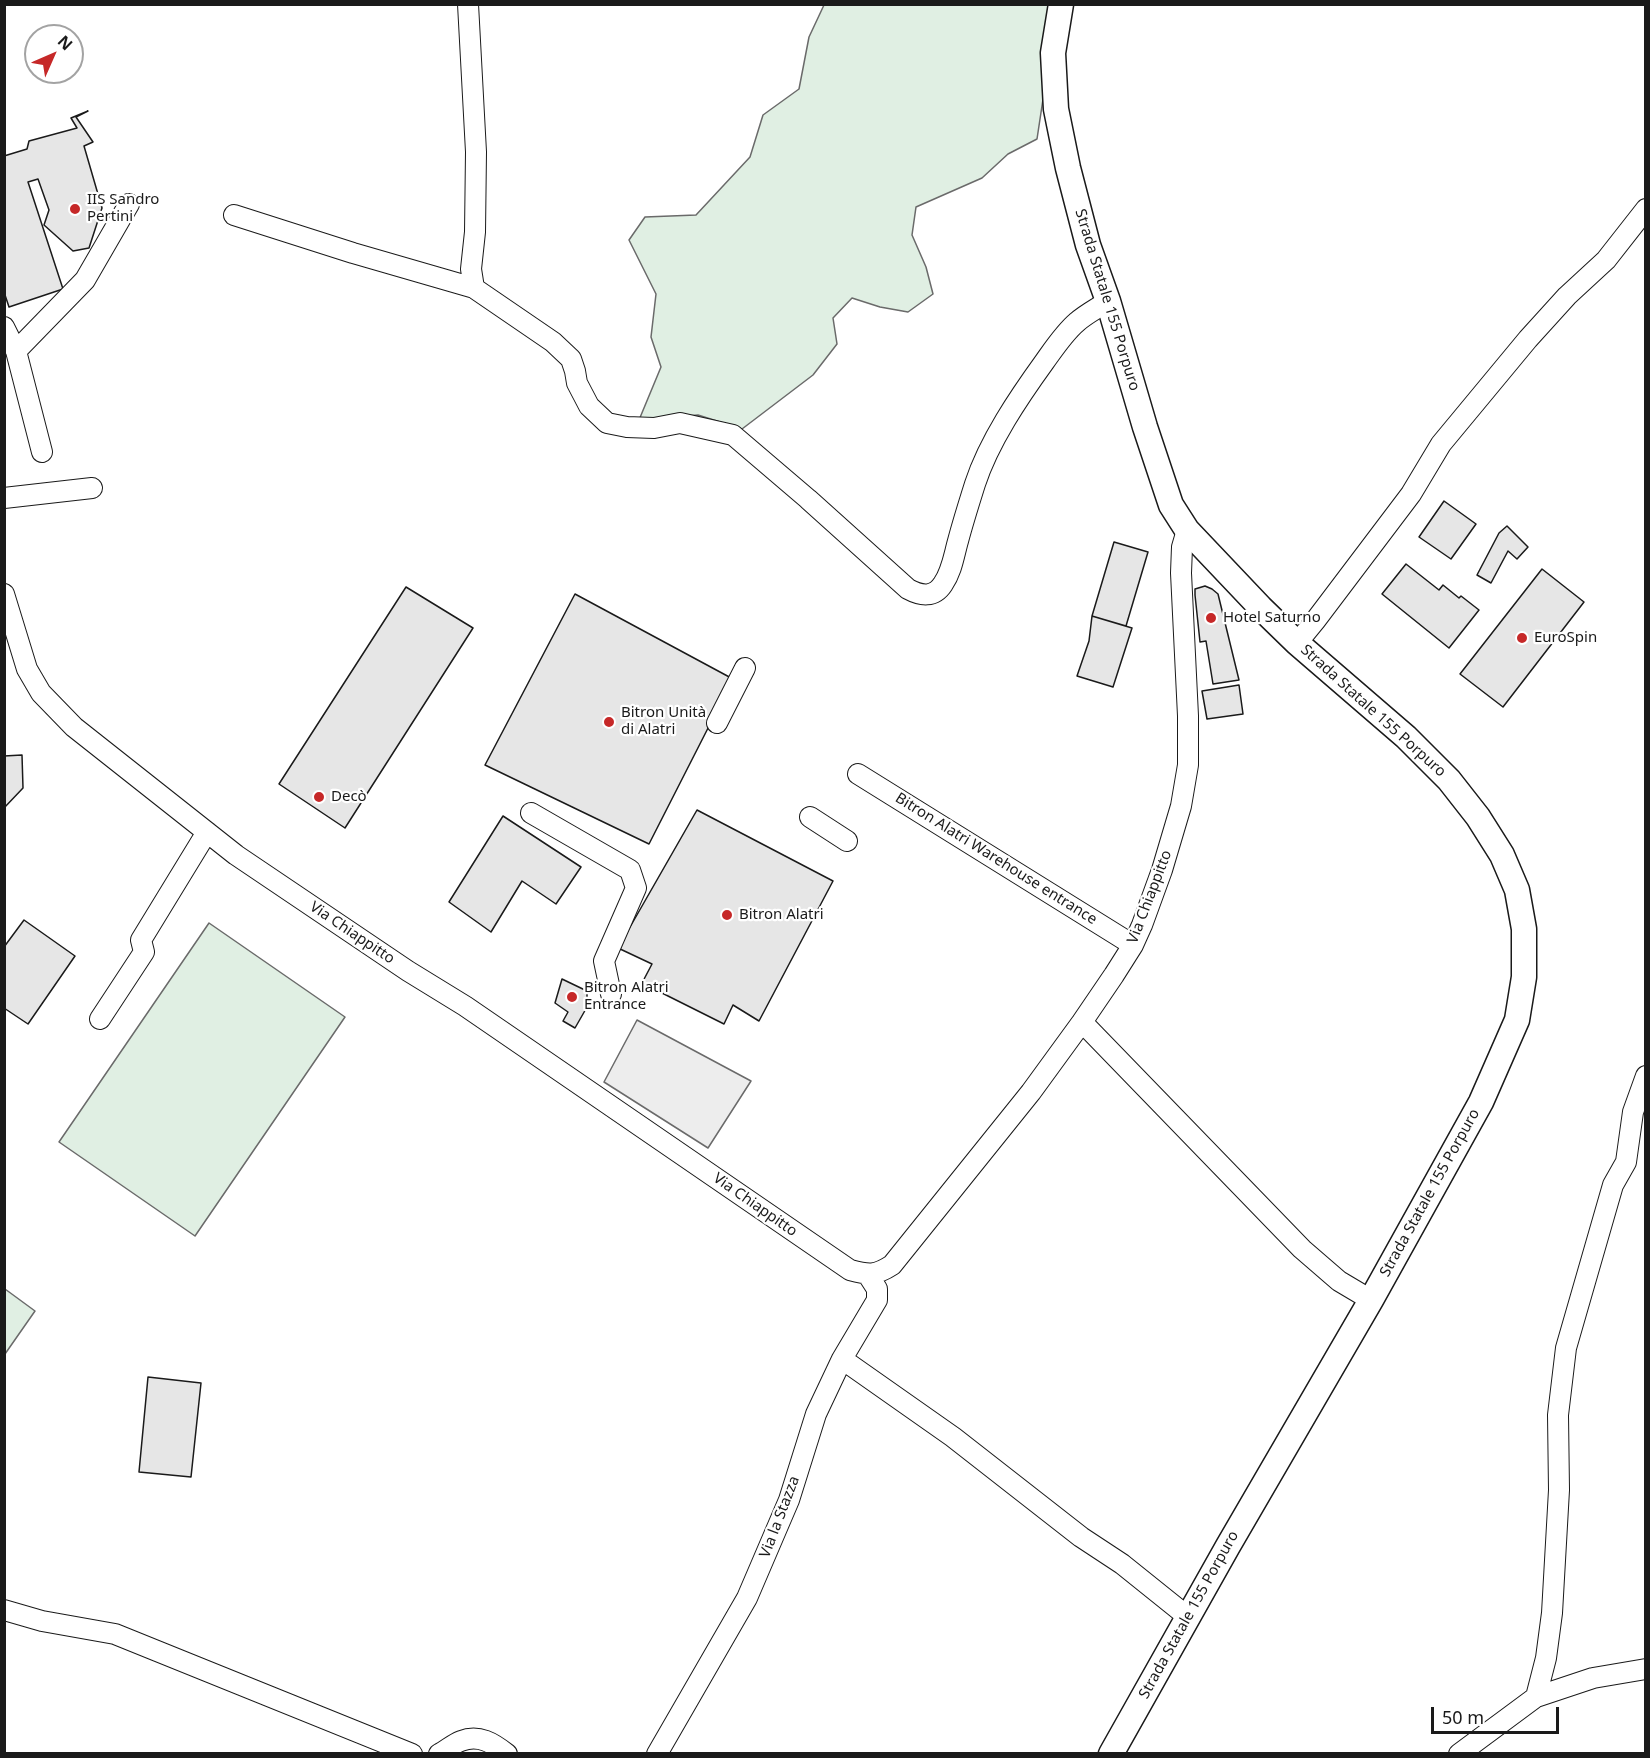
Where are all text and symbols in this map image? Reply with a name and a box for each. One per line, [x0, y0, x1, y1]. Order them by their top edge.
north arrow [24, 24, 84, 84]
text: N [53, 30, 78, 55]
place label: IIS Sandro Pertini [87, 191, 159, 226]
marker: IIS Sandro Pertini [68, 202, 82, 216]
street label: Strada Statale 155 Porpuro [1071, 207, 1143, 393]
place label: Hotel Saturno [1223, 609, 1321, 627]
marker: Hotel Saturno [1204, 611, 1218, 625]
place label: EuroSpin [1534, 629, 1597, 647]
marker: EuroSpin [1515, 631, 1529, 645]
street label: Strada Statale 155 Porpuro [1297, 641, 1449, 781]
place label: Bitron Unità di Alatri [621, 704, 706, 739]
marker: Bitron Unità di Alatri [602, 715, 616, 729]
place label: Decò [331, 788, 367, 806]
street label: Bitron Alatri Warehouse entrance [892, 789, 1100, 929]
marker: Decò [312, 790, 326, 804]
street label: Via Chiappitto [1124, 848, 1176, 946]
street label: Via Chiappitto [306, 898, 398, 968]
place label: Bitron Alatri [739, 906, 824, 924]
marker: Bitron Alatri [720, 908, 734, 922]
place label: Bitron Alatri Entrance [584, 979, 669, 1014]
marker: Bitron Alatri Entrance [565, 990, 579, 1004]
street label: Strada Statale 155 Porpuro [1376, 1106, 1484, 1280]
street label: Via Chiappitto [710, 1169, 800, 1241]
street label: Via la Stazza [756, 1474, 804, 1560]
street label: Strada Statale 155 Porpuro [1135, 1528, 1243, 1702]
scale bar [1434, 1695, 1562, 1733]
text: 50 m [1442, 1705, 1484, 1729]

